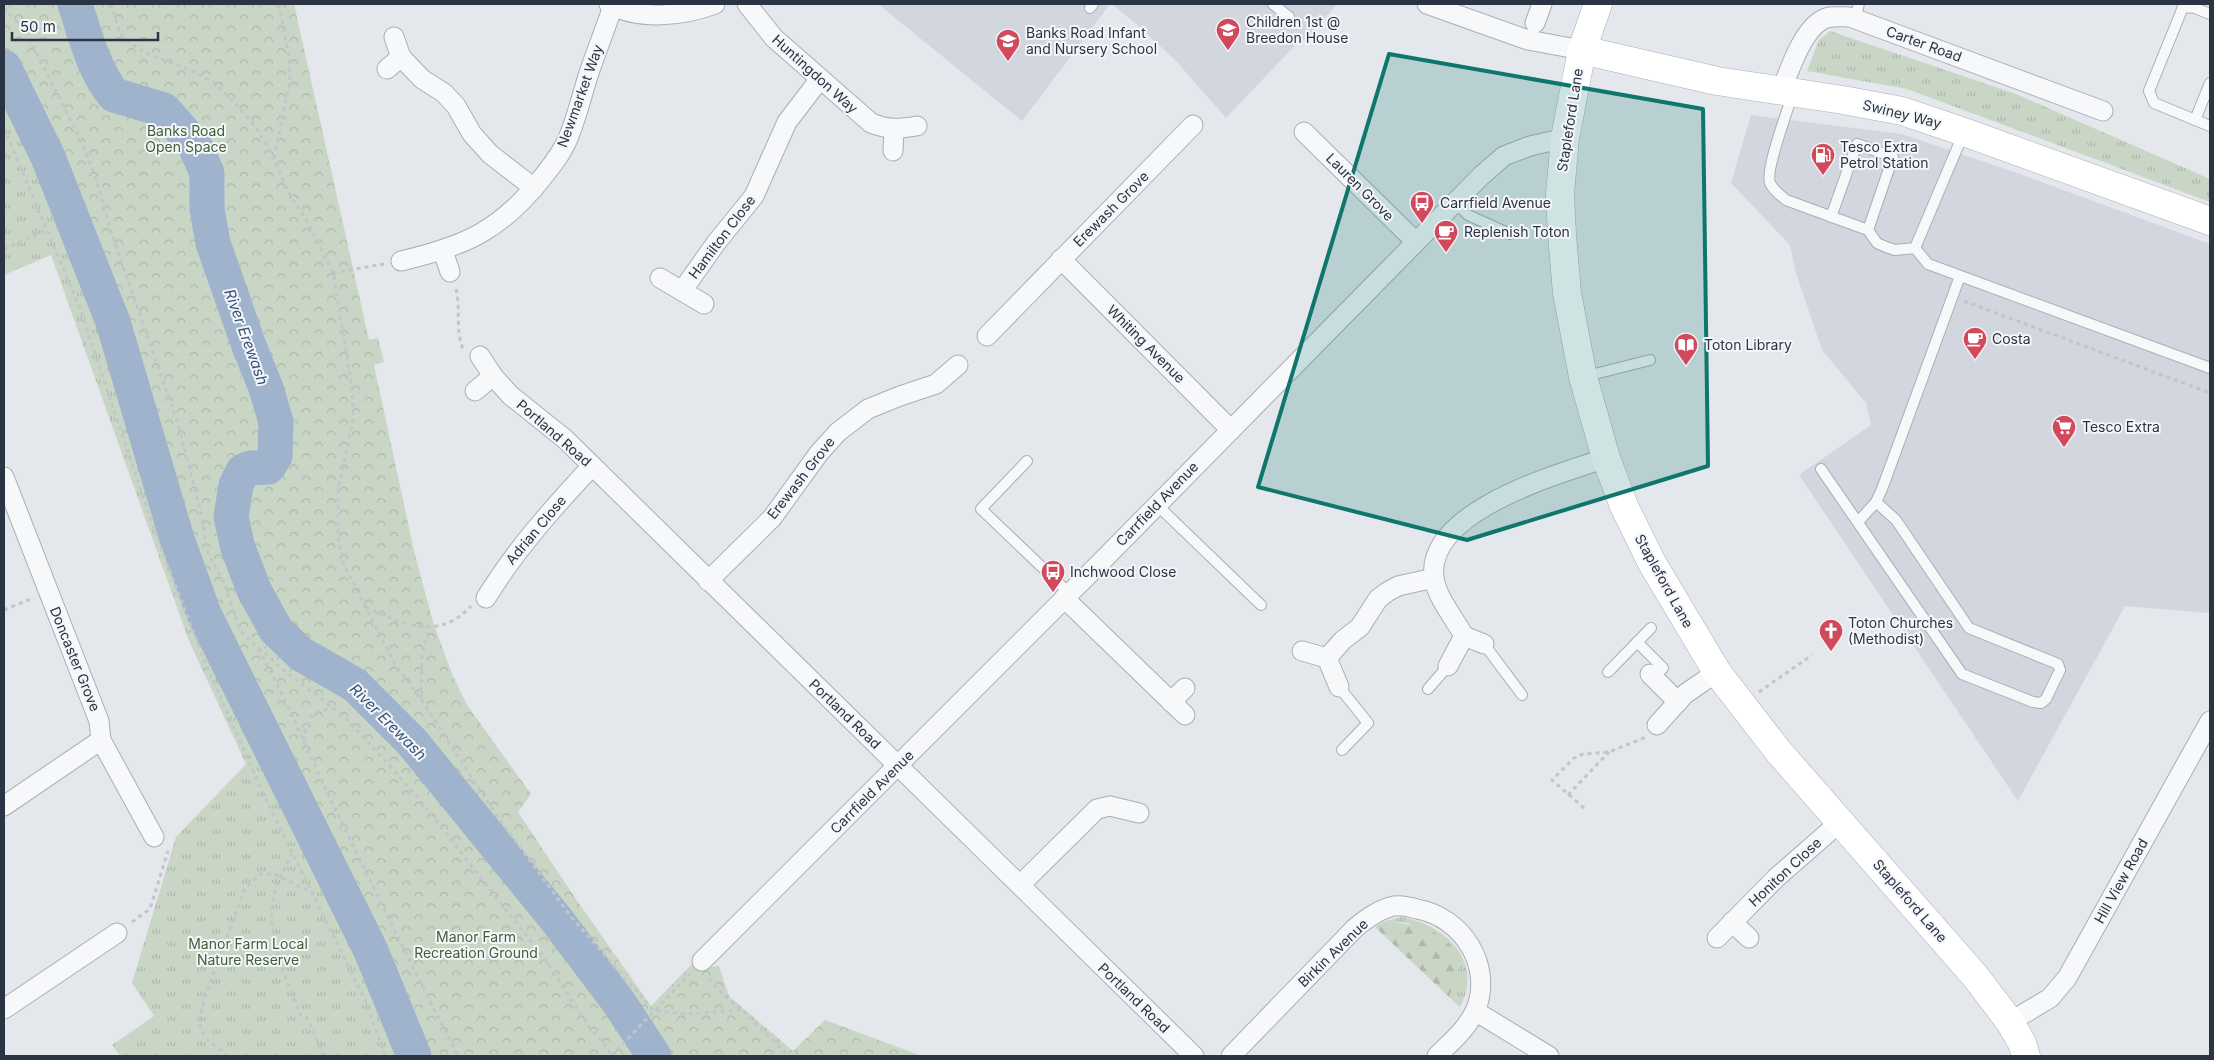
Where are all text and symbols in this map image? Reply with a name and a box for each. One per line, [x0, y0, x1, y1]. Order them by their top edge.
scale bar [12, 10, 159, 42]
place label: Children 1st @ Breedon House [1246, 13, 1348, 46]
text: 50 m [20, 17, 56, 36]
school or university icon: Children 1st @ Breedon House [1215, 17, 1241, 51]
street label: Carter Road [1884, 22, 1964, 65]
place label: Banks Road Infant and Nursery School [1026, 24, 1157, 57]
school or university icon: Banks Road Infant and Nursery School [995, 28, 1021, 62]
street label: Huntingdon Way [769, 31, 862, 117]
street label: Newmarket Way [553, 42, 606, 150]
street label: Stapleford Lane [1553, 67, 1586, 173]
street label: Swiney Way [1861, 96, 1943, 132]
park label: Banks Road Open Space [145, 122, 227, 155]
place label: Tesco Extra Petrol Station [1840, 138, 1929, 171]
fuel station icon: Tesco Extra Petrol Station [1810, 142, 1836, 176]
street label: Lauren Grove [1323, 149, 1398, 224]
street label: Erewash Grove [1069, 167, 1152, 250]
bus stop icon: Carrfield Avenue [1409, 190, 1435, 224]
street label: Hamilton Close [685, 192, 759, 282]
place label: Carrfield Avenue [1440, 194, 1551, 211]
cafe icon: Replenish Toton [1433, 219, 1459, 253]
place label: Replenish Toton [1464, 223, 1570, 240]
water label: River Erewash [220, 286, 273, 388]
street label: Whiting Avenue [1104, 301, 1189, 386]
cafe icon: Costa [1962, 326, 1988, 360]
place label: Costa [1992, 330, 2031, 347]
library icon: Toton Library [1673, 332, 1699, 366]
place label: Toton Library [1704, 336, 1792, 353]
street label: Portland Road [514, 396, 595, 470]
supermarket icon: Tesco Extra [2051, 414, 2077, 448]
place label: Tesco Extra [2082, 418, 2160, 435]
street label: Erewash Grove [763, 433, 838, 522]
street label: Carrfield Avenue [1112, 458, 1201, 549]
street label: Adrian Close [502, 492, 569, 568]
street label: Stapleford Lane [1632, 531, 1697, 631]
bus stop icon: Inchwood Close [1040, 559, 1066, 593]
place label: Inchwood Close [1070, 563, 1176, 580]
street label: Doncaster Grove [47, 604, 104, 714]
place label: Toton Churches (Methodist) [1848, 614, 1953, 647]
church icon: Toton Churches (Methodist) [1818, 618, 1844, 652]
street label: Portland Road [806, 675, 885, 752]
water label: River Erewash [346, 679, 431, 764]
street label: Carrfield Avenue [826, 746, 917, 837]
street label: Honiton Close [1745, 834, 1824, 910]
street label: Hill View Road [2090, 835, 2151, 926]
street label: Stapleford Lane [1870, 856, 1951, 946]
street label: Birkin Avenue [1294, 915, 1371, 990]
park label: Manor Farm Recreation Ground [414, 928, 538, 961]
park label: Manor Farm Local Nature Reserve [188, 935, 308, 968]
street label: Portland Road [1095, 959, 1174, 1036]

